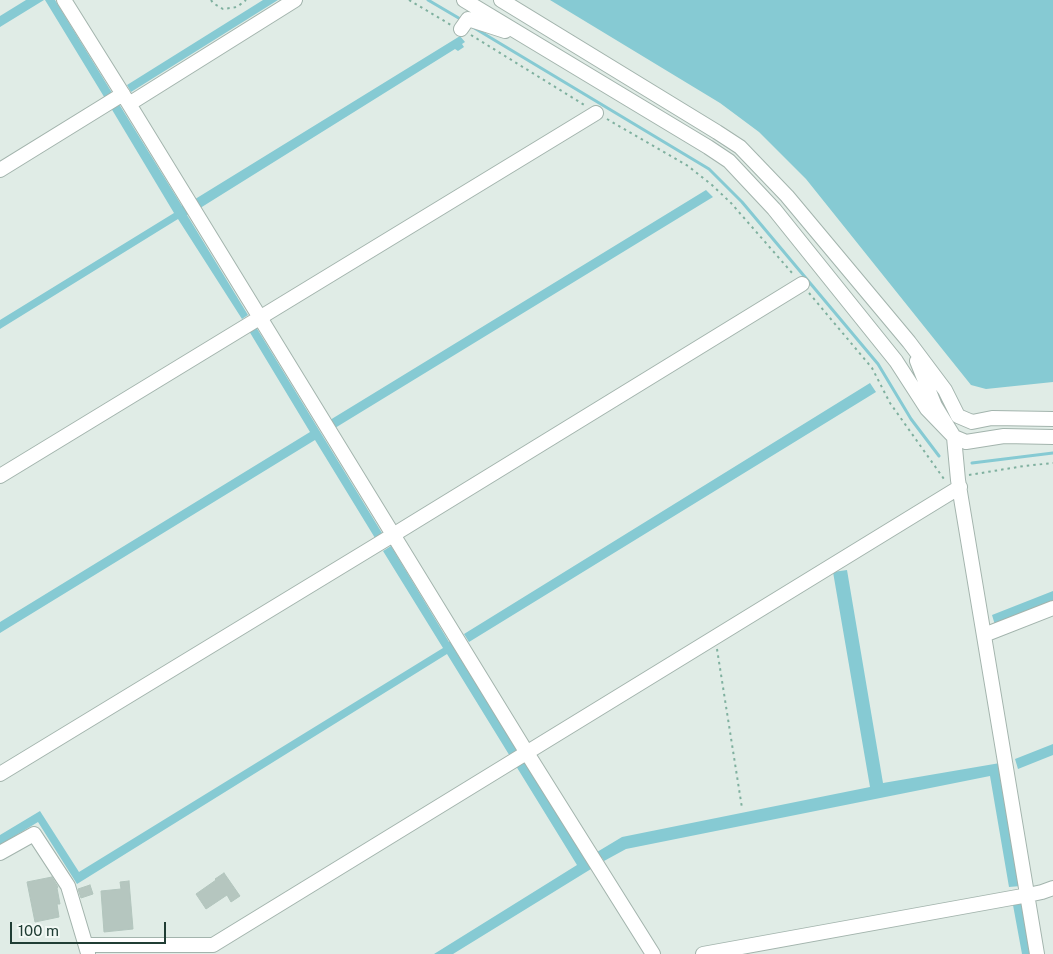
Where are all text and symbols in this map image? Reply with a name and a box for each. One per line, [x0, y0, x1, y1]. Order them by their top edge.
scale bar [12, 912, 169, 944]
text: 100 m [18, 922, 59, 939]

